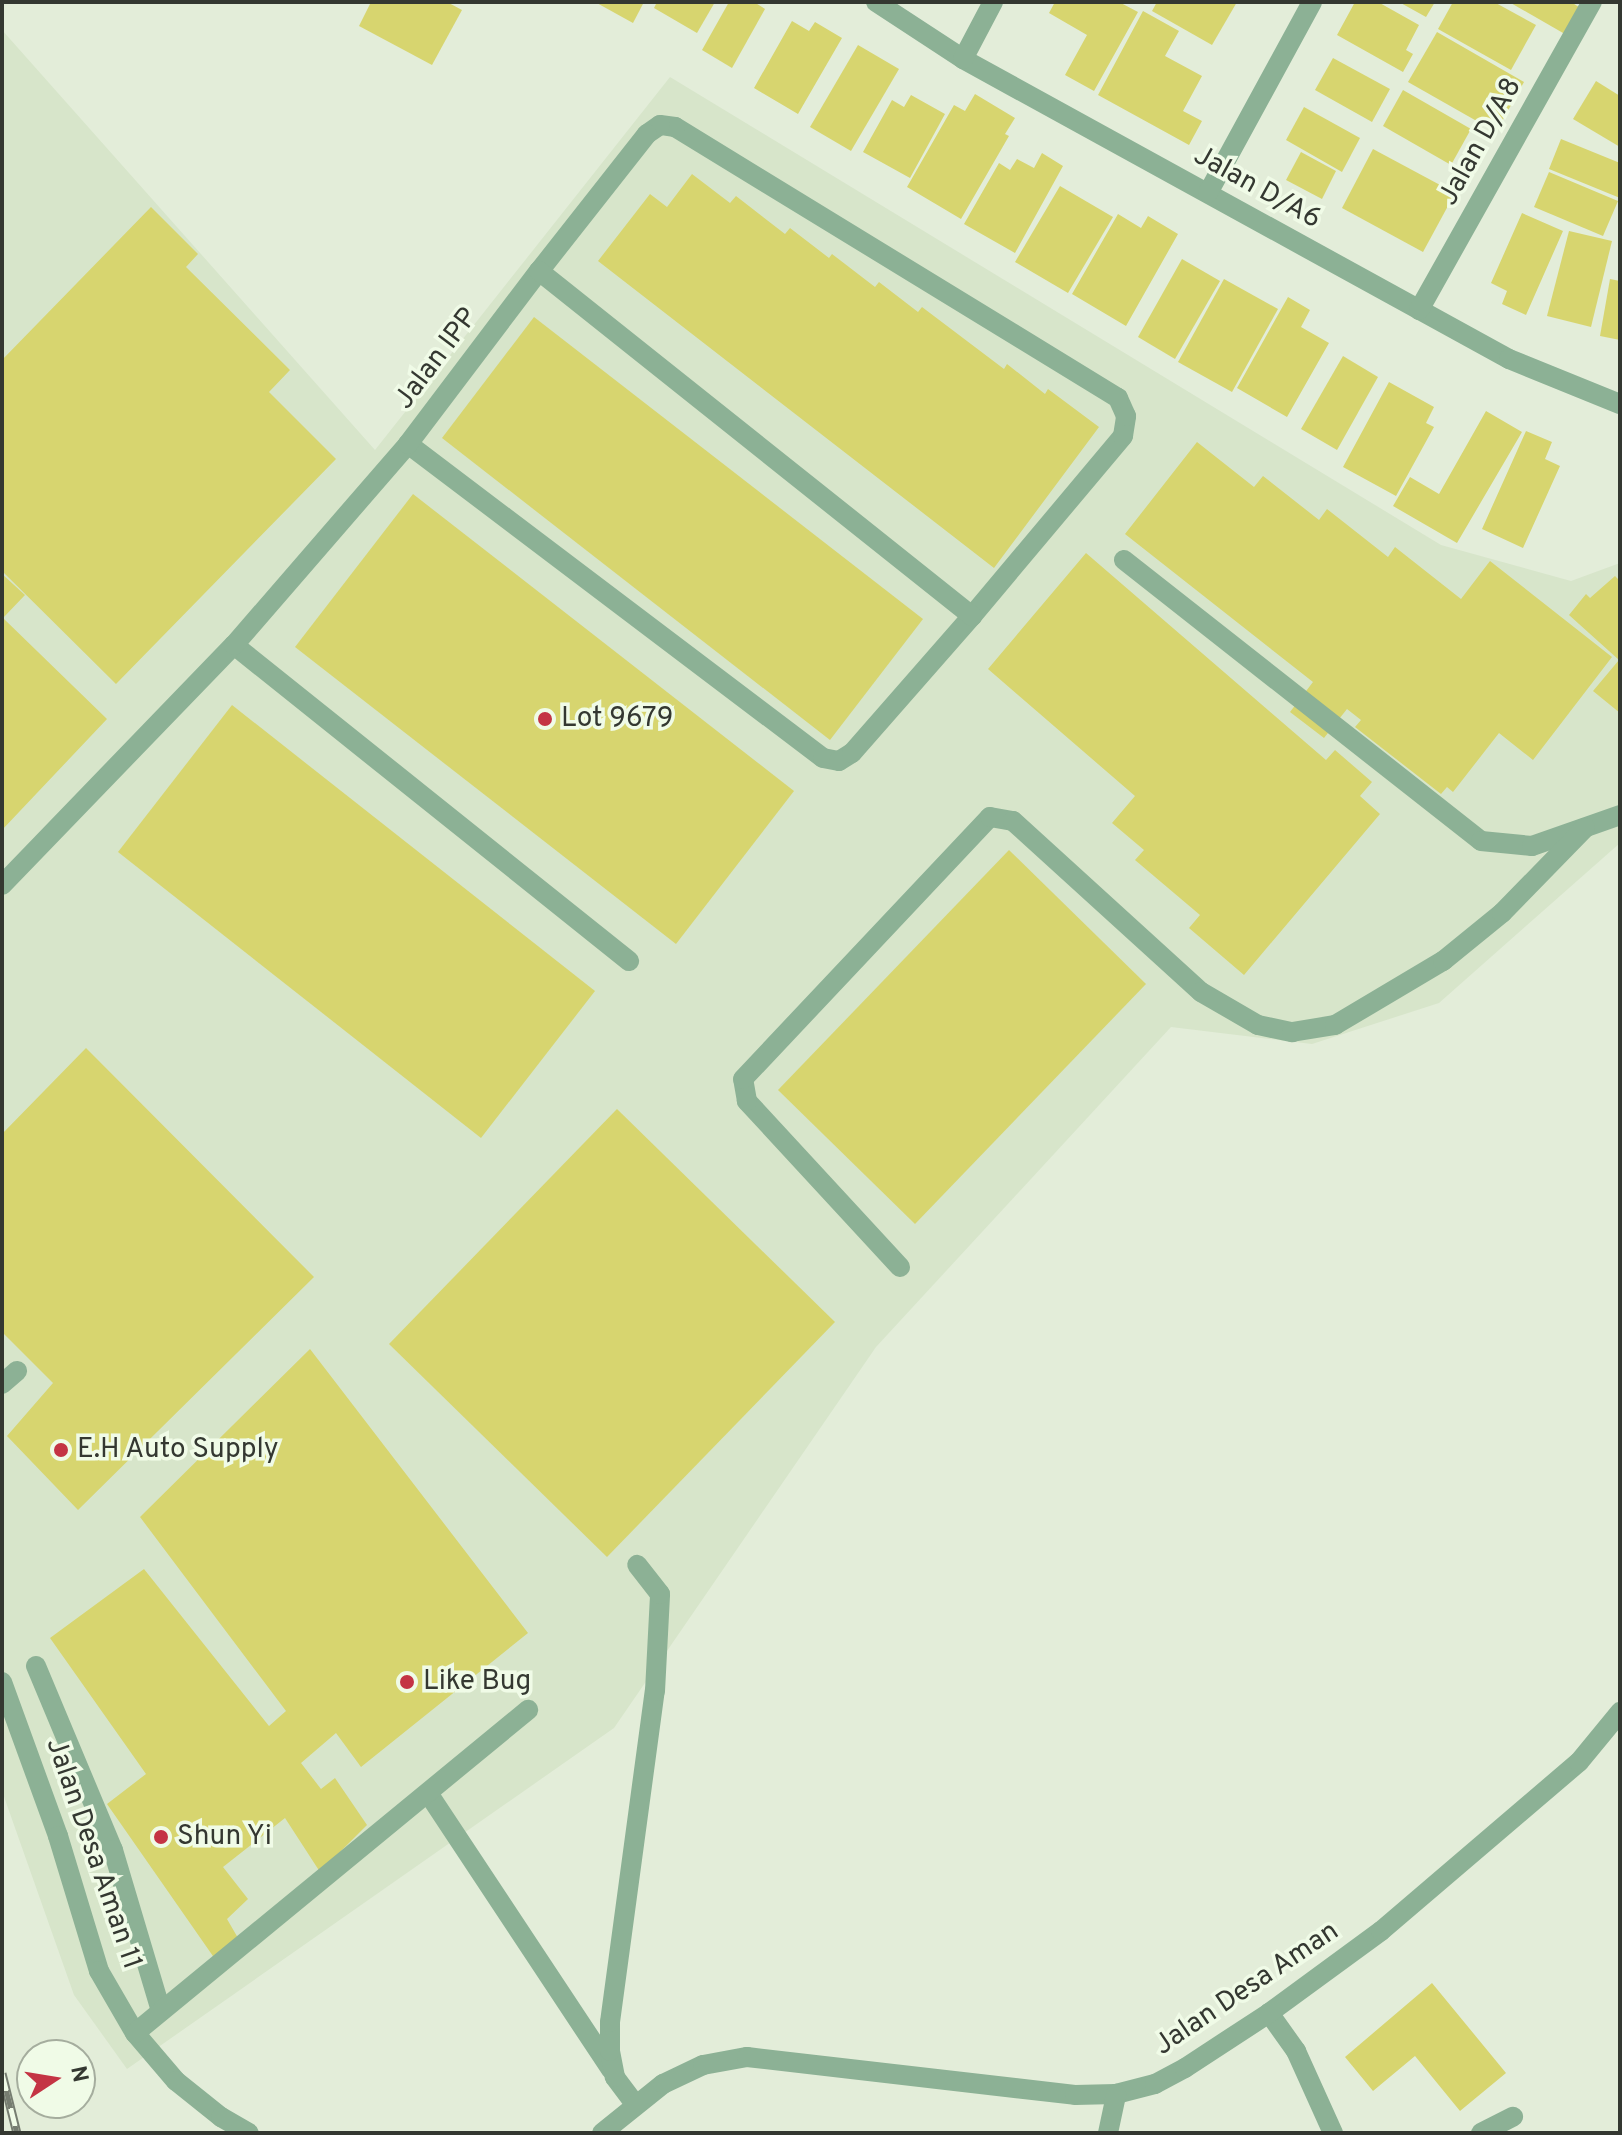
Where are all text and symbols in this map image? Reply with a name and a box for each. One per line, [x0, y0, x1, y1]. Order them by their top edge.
street label: Jalan D/A8 [1432, 72, 1530, 212]
street label: Jalan D/A6 [1187, 139, 1327, 237]
street label: Jalan IPP [388, 302, 486, 416]
place label: Lot 9679 [561, 702, 673, 736]
marker: Lot 9679 [536, 710, 554, 728]
place label: E.H Auto Supply [77, 1433, 280, 1467]
marker: E.H Auto Supply [52, 1441, 70, 1459]
place label: Like Bug [423, 1665, 531, 1699]
marker: Like Bug [398, 1673, 416, 1691]
street label: Jalan Desa Aman 11 [37, 1733, 149, 1975]
place label: Shun Yi [177, 1820, 273, 1854]
marker: Shun Yi [152, 1828, 170, 1846]
street label: Jalan Desa Aman [1148, 1915, 1346, 2063]
north arrow [16, 2039, 96, 2119]
text: N [63, 2064, 93, 2085]

